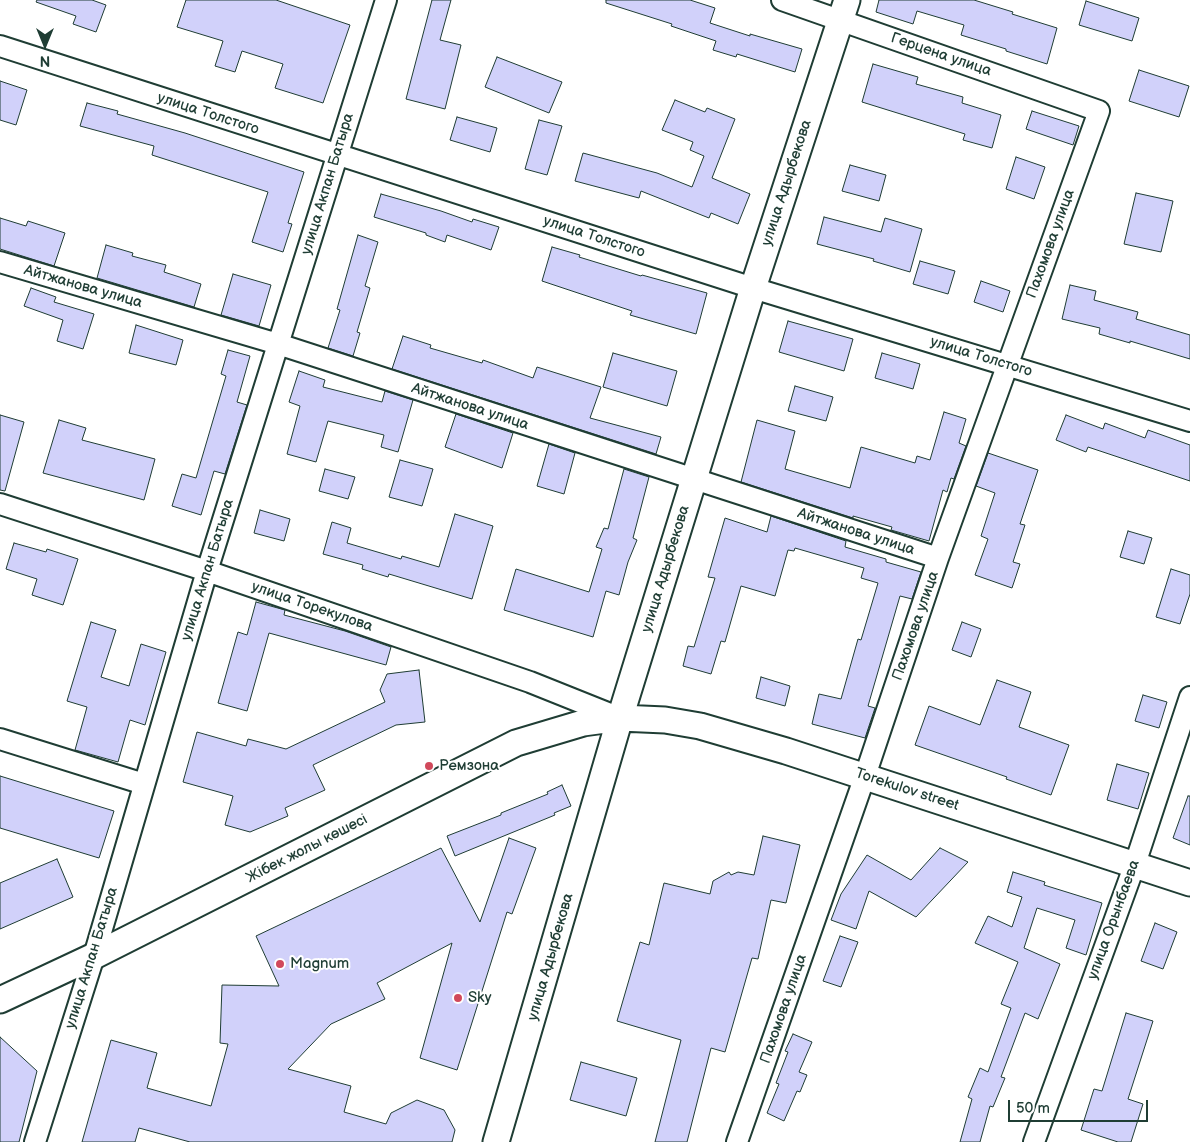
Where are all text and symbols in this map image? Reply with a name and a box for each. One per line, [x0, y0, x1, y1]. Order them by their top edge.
north arrow [20, 20, 70, 70]
street label: Герцена улица [888, 29, 994, 81]
text: N [40, 52, 50, 69]
street label: улица Толстого [155, 89, 261, 139]
street label: улица Акпан Батыра [298, 111, 358, 257]
street label: улица Адырбекова [758, 118, 816, 248]
street label: Пахомова улица [1023, 187, 1079, 301]
street label: улица Толстого [541, 212, 647, 262]
street label: Айтжанова улица [22, 261, 144, 313]
street label: улица Толстого [928, 333, 1034, 381]
street label: Айтжанова улица [409, 380, 531, 434]
street label: улица Акпан Батыра [178, 497, 238, 643]
street label: улица Адырбекова [638, 503, 694, 635]
street label: Айтжанова улица [795, 505, 917, 559]
street label: Пахомова улица [889, 569, 943, 683]
street label: улица Торекулова [249, 578, 375, 636]
place label: Ремзона [439, 757, 499, 775]
marker: Ремзона [423, 760, 435, 772]
street label: Torekulov street [853, 765, 961, 815]
street label: Жібек жолы көшесі [243, 811, 371, 887]
street label: улица Орынбаева [1084, 858, 1144, 982]
street label: улица Акпан Батыра [62, 885, 122, 1031]
street label: улица Адырбекова [524, 891, 578, 1023]
street label: Пахомова улица [757, 952, 811, 1066]
place label: Magnum [290, 955, 349, 973]
marker: Magnum [274, 958, 286, 970]
place label: Sky [468, 989, 492, 1007]
marker: Sky [452, 992, 464, 1004]
scale bar [1010, 1090, 1150, 1122]
text: 50 m [1016, 1099, 1050, 1118]

